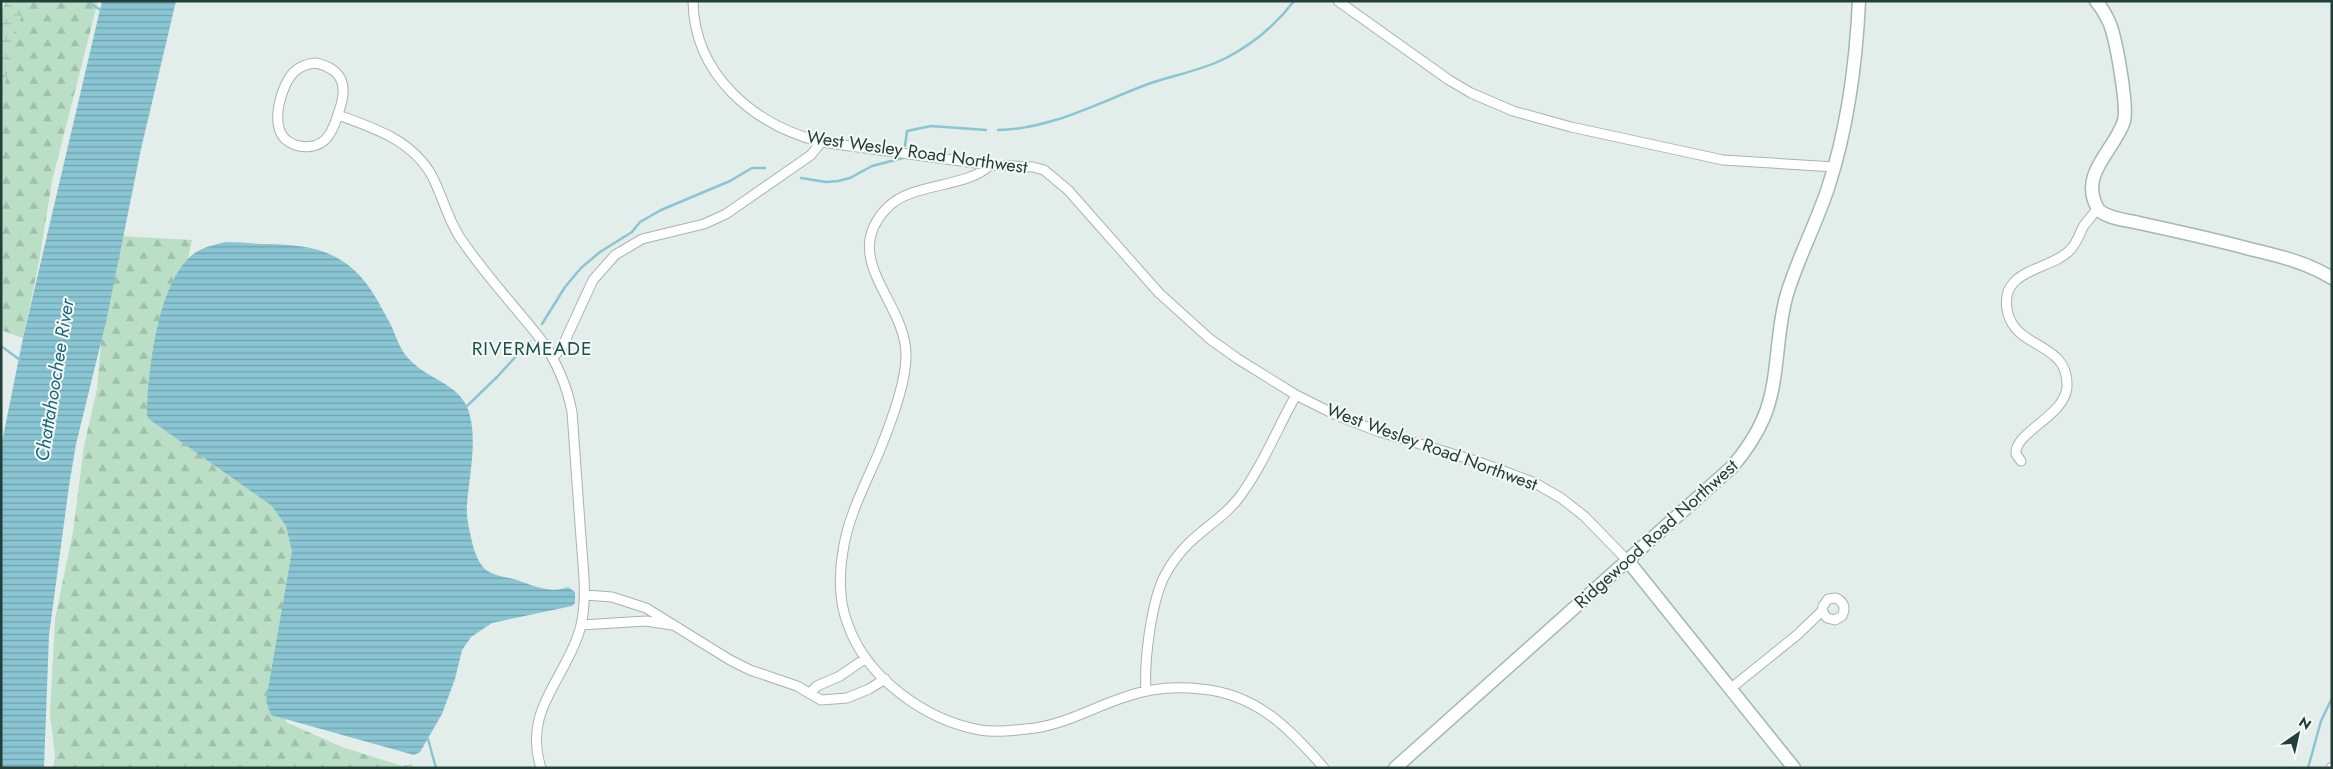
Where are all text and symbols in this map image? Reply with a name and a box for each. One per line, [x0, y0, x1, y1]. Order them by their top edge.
street label: West Wesley Road Northwest [805, 124, 1030, 180]
water label: Chattahoochee River [28, 295, 81, 463]
district label: RIVERMEADE [472, 335, 592, 362]
street label: West Wesley Road Northwest [1323, 397, 1542, 498]
street label: Ridgewood Road Northwest [1568, 453, 1744, 615]
north arrow [2273, 709, 2323, 759]
text: N [2295, 712, 2315, 735]

